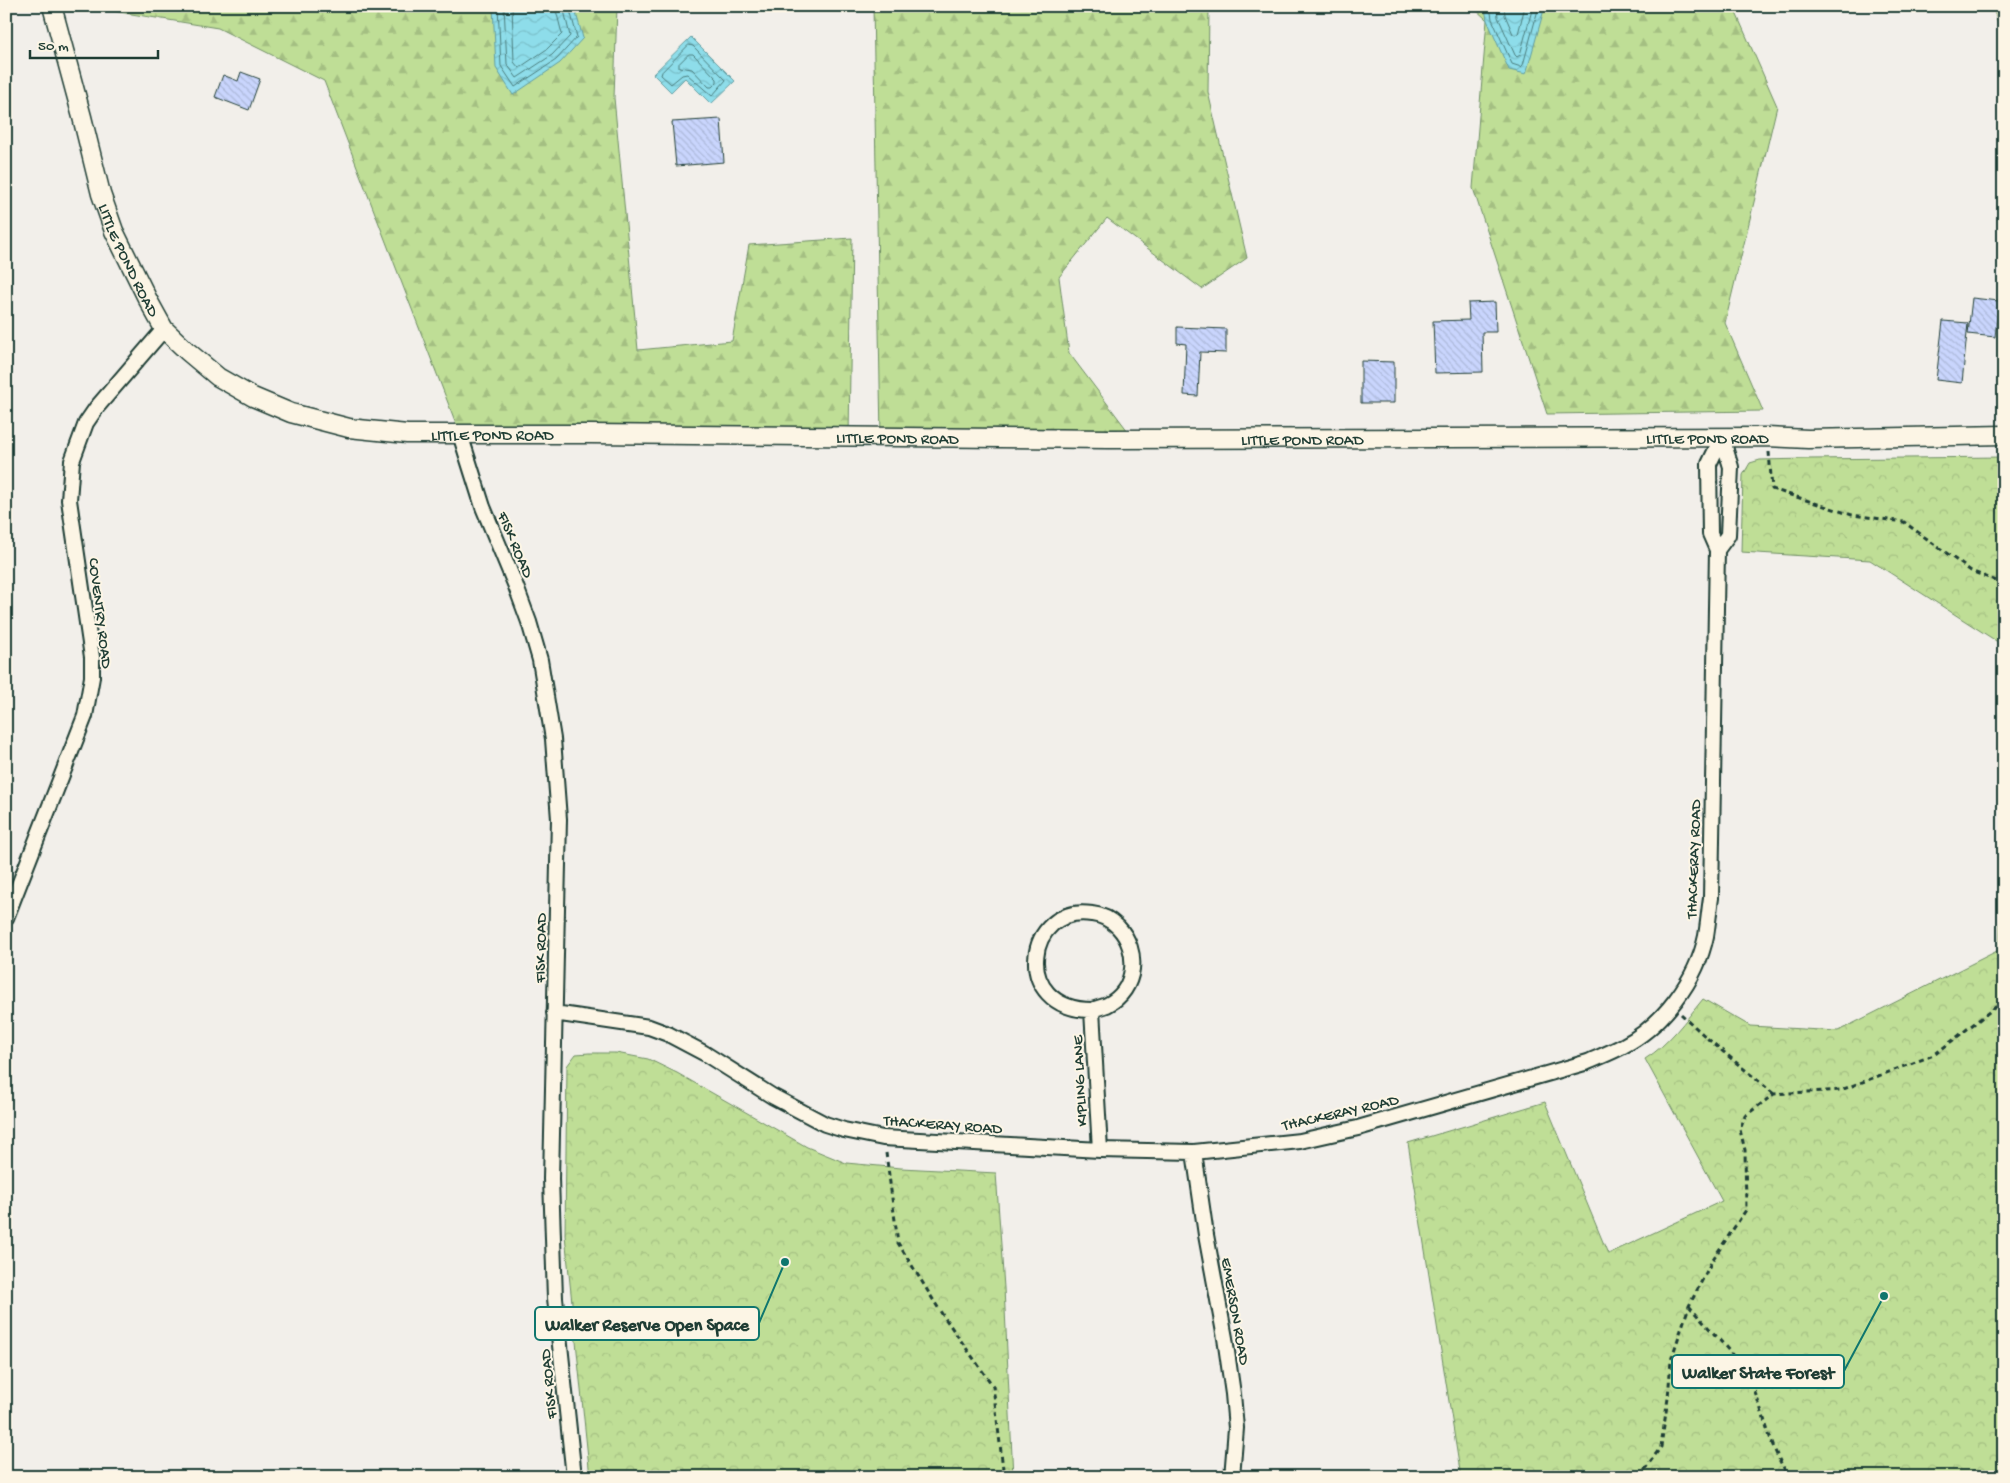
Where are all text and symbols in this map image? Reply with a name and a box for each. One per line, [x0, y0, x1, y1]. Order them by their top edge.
scale bar [30, 28, 158, 60]
text: 50 m [38, 38, 69, 56]
street label: LITTLE POND ROAD [92, 202, 162, 322]
street label: LITTLE POND ROAD [431, 428, 554, 447]
street label: LITTLE POND ROAD [836, 430, 959, 451]
street label: LITTLE POND ROAD [1646, 431, 1769, 450]
street label: LITTLE POND ROAD [1241, 432, 1364, 452]
street label: FISK ROAD [491, 509, 536, 582]
street label: COVENTRY ROAD [82, 557, 115, 670]
street label: THACKERAY ROAD [1684, 799, 1707, 920]
street label: FISK ROAD [532, 912, 553, 984]
street label: KIPLING LANE [1070, 1034, 1093, 1127]
street label: THACKERAY ROAD [1280, 1092, 1402, 1137]
street label: THACKERAY ROAD [882, 1113, 1003, 1140]
street label: EMERSON ROAD [1215, 1256, 1252, 1367]
callout: Walker Reserve Open Space [535, 1307, 759, 1340]
text: Walker Reserve Open Space [544, 1316, 750, 1337]
street label: FISK ROAD [537, 1347, 564, 1420]
callout: Walker State Forest [1672, 1355, 1844, 1388]
text: Walker State Forest [1681, 1364, 1836, 1385]

